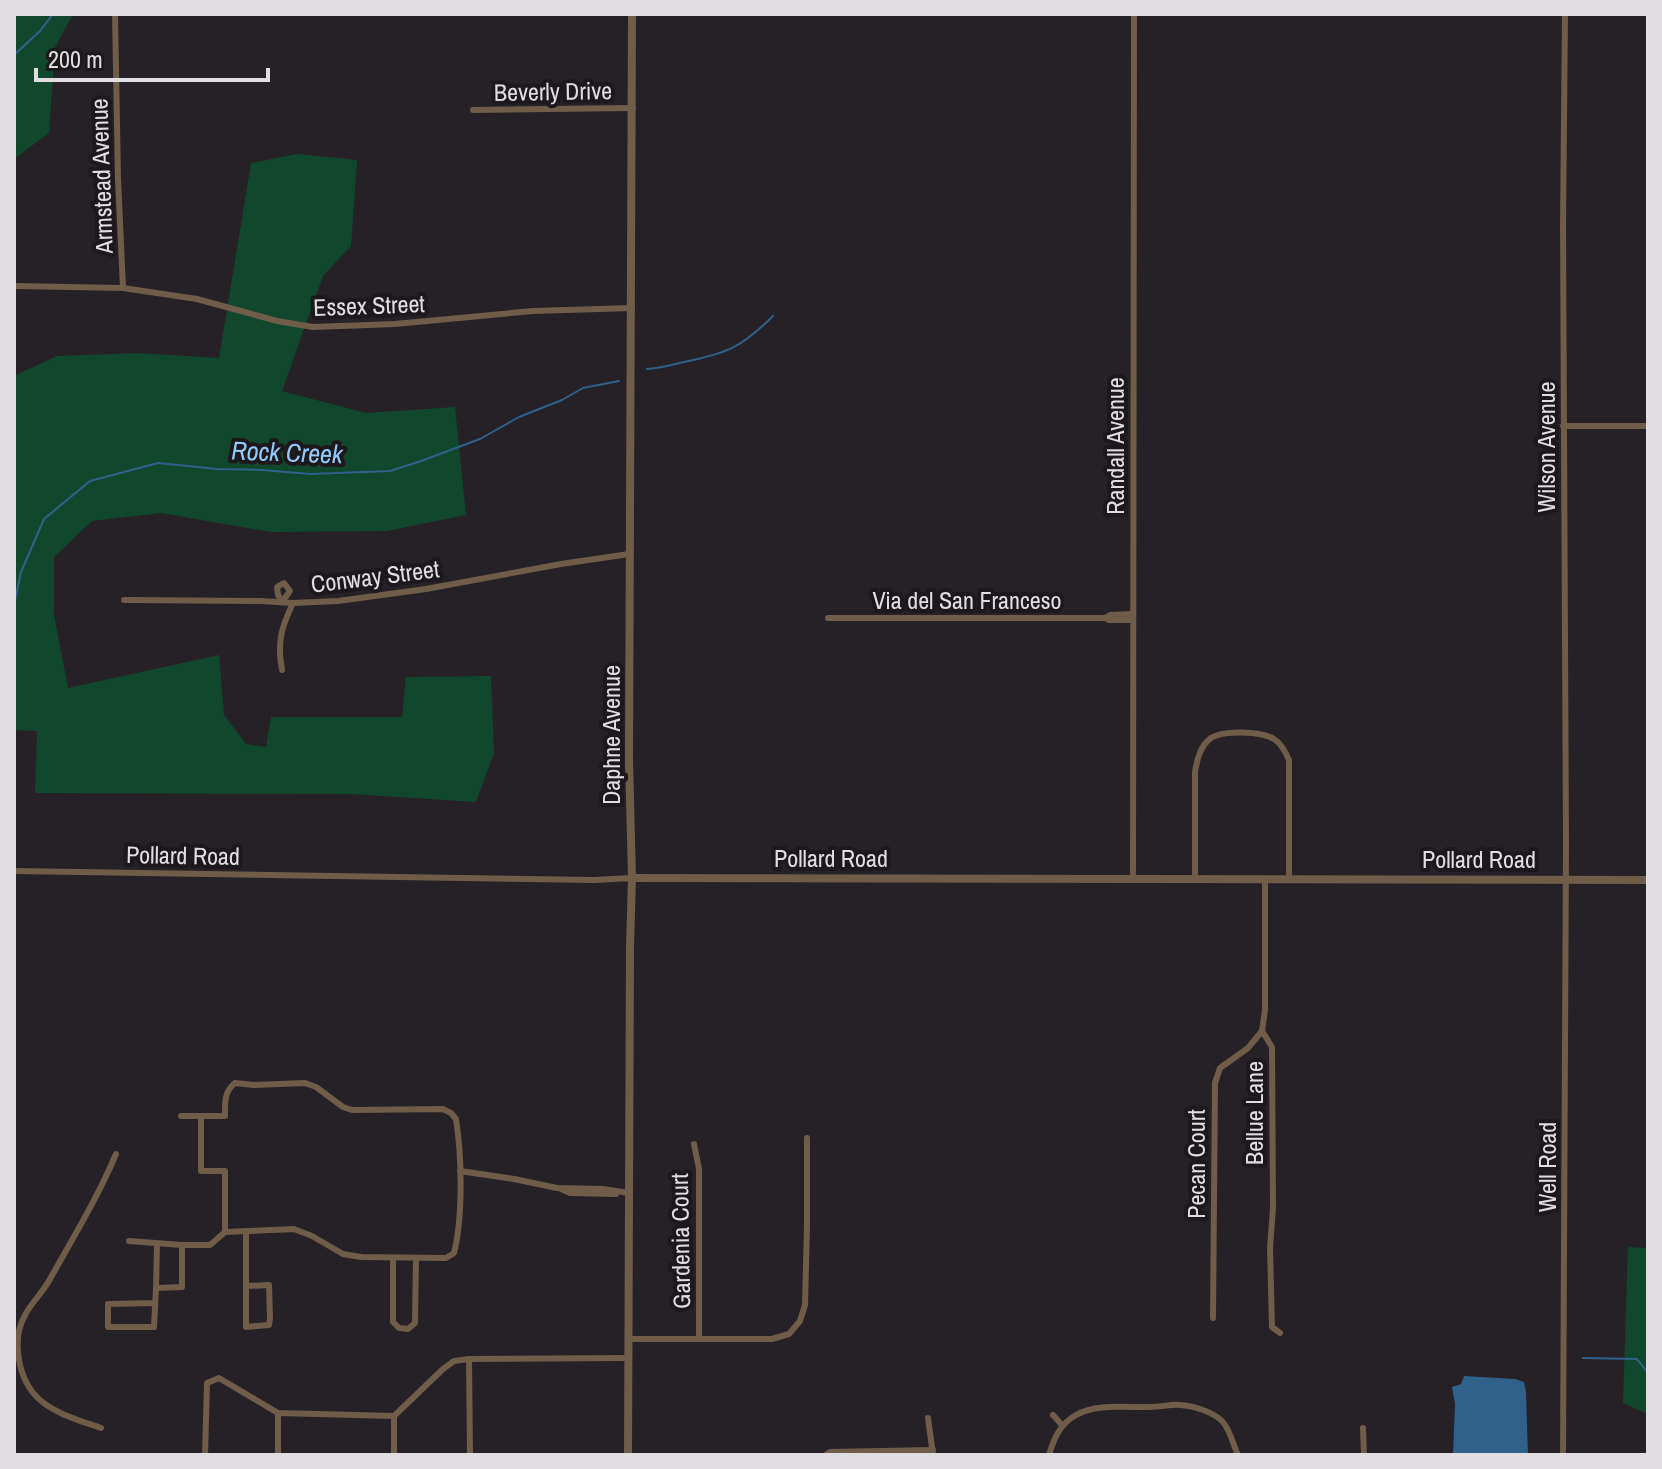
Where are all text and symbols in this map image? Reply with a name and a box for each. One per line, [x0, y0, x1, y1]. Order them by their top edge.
scale bar [36, 32, 268, 82]
text: 200 m [48, 43, 103, 75]
street label: Beverly Drive [494, 74, 612, 108]
street label: Armstead Avenue [82, 98, 120, 255]
street label: Essex Street [313, 287, 426, 323]
street label: Randall Avenue [1099, 377, 1131, 515]
street label: Wilson Avenue [1530, 382, 1562, 512]
water label: Rock Creek [231, 433, 345, 471]
street label: Conway Street [309, 552, 442, 600]
street label: Via del San Franceso [873, 584, 1061, 616]
street label: Daphne Avenue [595, 665, 627, 805]
street label: Pollard Road [126, 838, 240, 872]
street label: Pollard Road [774, 842, 888, 874]
street label: Pollard Road [1422, 843, 1536, 875]
street label: Bellue Lane [1238, 1061, 1270, 1165]
street label: Pecan Court [1180, 1109, 1212, 1219]
street label: Well Road [1531, 1122, 1563, 1212]
street label: Gardenia Court [663, 1172, 697, 1309]

